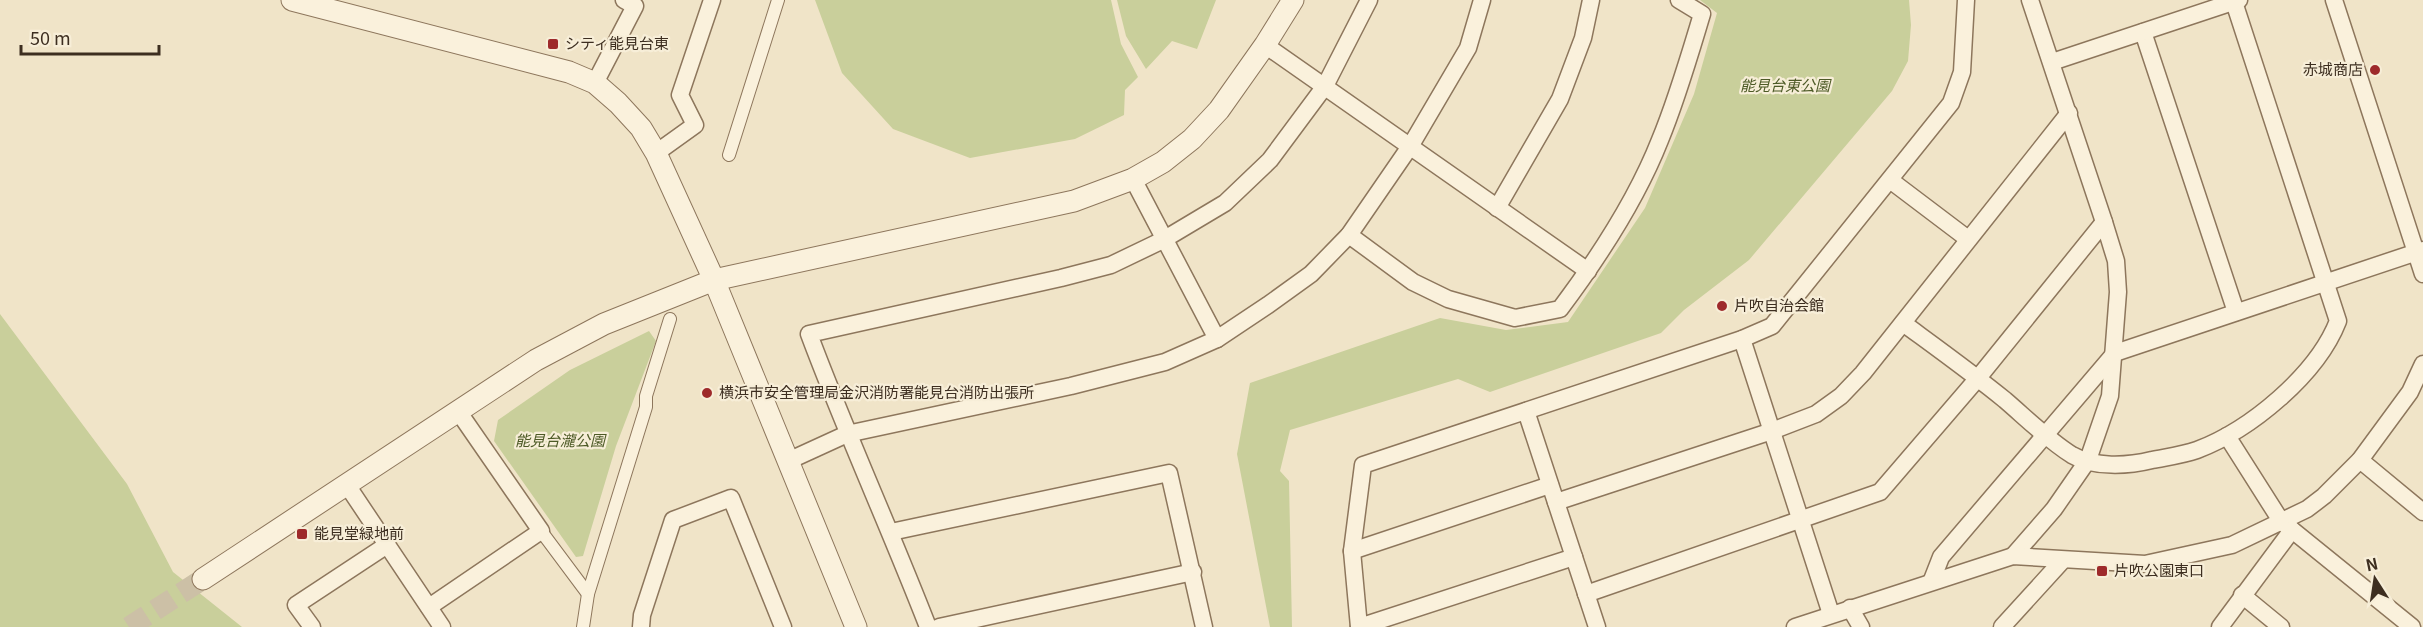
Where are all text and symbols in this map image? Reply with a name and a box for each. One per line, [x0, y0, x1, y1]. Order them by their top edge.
scale bar [21, 18, 159, 56]
text: 50 m [30, 24, 71, 50]
place label: シティ能見台東 [565, 32, 669, 53]
marker: シティ能見台東 [546, 37, 560, 51]
place label: 赤城商店 [2303, 58, 2363, 79]
marker: 赤城商店 [2368, 63, 2382, 77]
park label: 能見台東公園 [1740, 74, 1832, 95]
place label: 片吹自治会館 [1734, 294, 1824, 315]
marker: 片吹自治会館 [1715, 299, 1729, 313]
place label: 横浜市安全管理局金沢消防署能見台消防出張所 [719, 381, 1034, 402]
marker: 横浜市安全管理局金沢消防署能見台消防出張所 [700, 386, 714, 400]
park label: 能見台瀧公園 [515, 429, 607, 450]
place label: 能見堂緑地前 [314, 522, 404, 543]
marker: 能見堂緑地前 [295, 527, 309, 541]
north arrow [2345, 549, 2405, 609]
text: N [2363, 550, 2380, 576]
place label: 片吹公園東口 [2114, 559, 2204, 580]
marker: 片吹公園東口 [2095, 564, 2109, 578]

